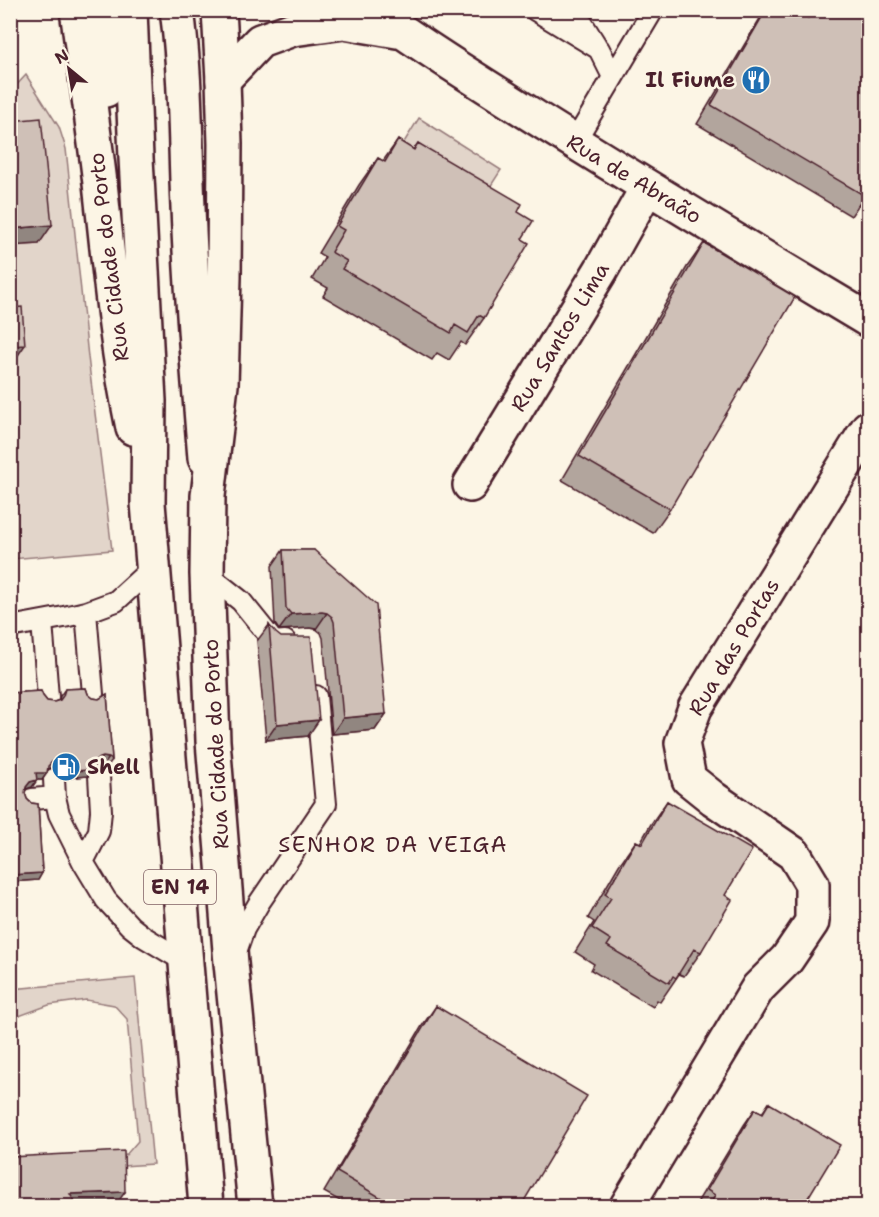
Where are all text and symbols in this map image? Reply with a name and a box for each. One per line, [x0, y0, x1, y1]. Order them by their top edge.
north arrow [39, 39, 99, 99]
text: N [51, 44, 72, 69]
restaurant icon: Il Fiume [740, 64, 772, 96]
place label: Il Fiume [645, 66, 735, 94]
street label: Rua de Abraão [561, 128, 707, 230]
street label: Rua Cidade do Porto [82, 151, 136, 363]
street label: Rua Santos Lima [504, 257, 616, 417]
street label: Rua das Portas [682, 573, 786, 721]
street label: Rua Cidade do Porto [197, 638, 235, 850]
fuel station icon: Shell [50, 751, 82, 783]
place label: Shell [87, 753, 140, 781]
district label: SENHOR DA VEIGA [278, 830, 508, 859]
road number: EN 14 [144, 870, 216, 904]

